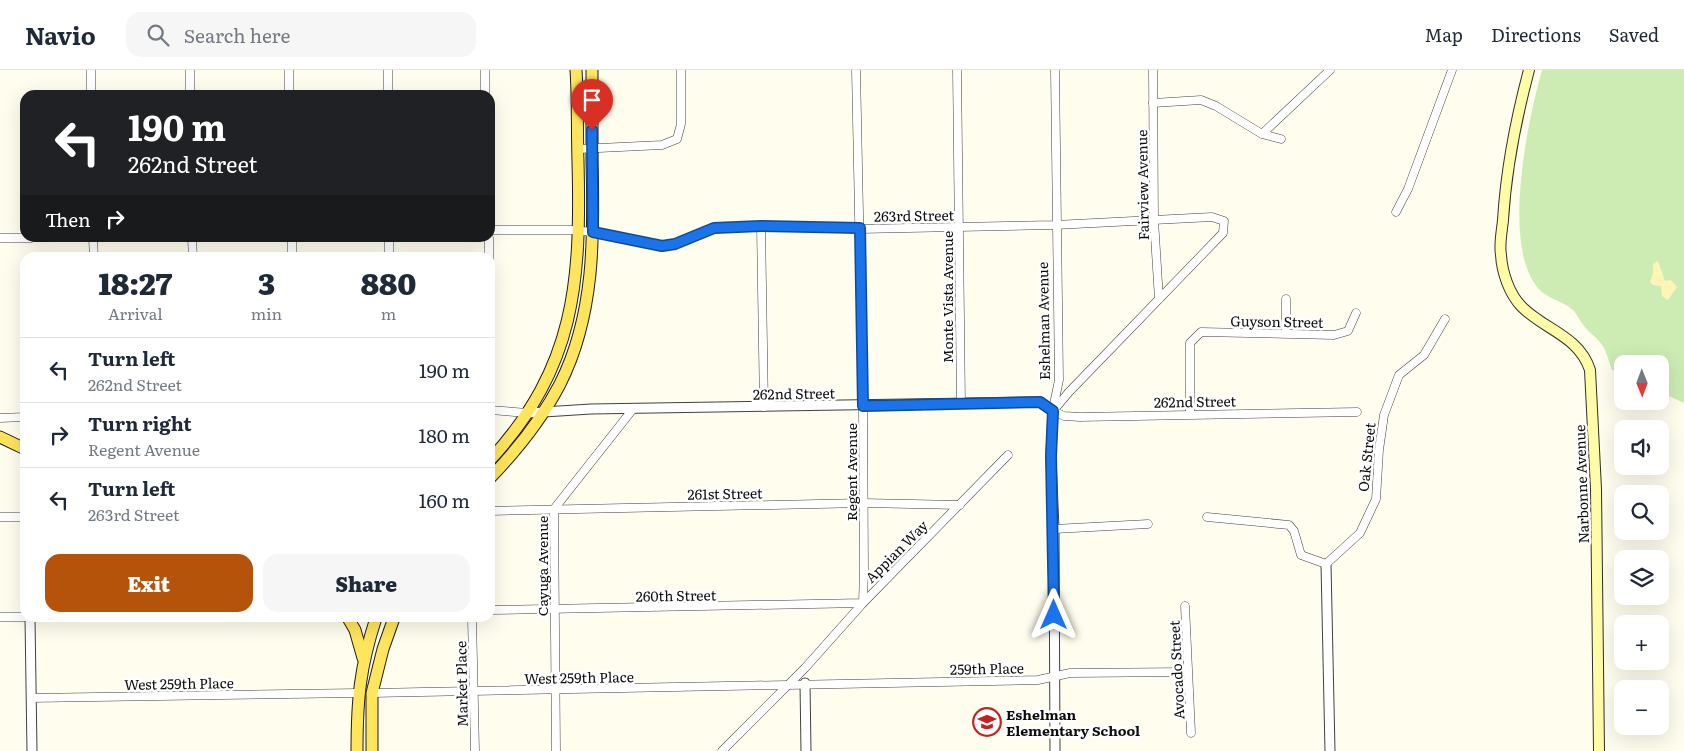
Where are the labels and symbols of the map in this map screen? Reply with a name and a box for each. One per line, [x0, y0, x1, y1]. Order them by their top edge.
pin [571, 79, 613, 130]
street label: Fairview Avenue [1131, 129, 1153, 241]
street label: 263rd Street [874, 204, 955, 226]
street label: Monte Vista Avenue [937, 231, 957, 363]
street label: Eshelman Avenue [1032, 262, 1054, 380]
street label: Guyson Street [1230, 310, 1324, 332]
north arrow [1614, 355, 1669, 410]
street label: 262nd Street [753, 382, 836, 404]
street label: 262nd Street [1154, 390, 1237, 412]
street label: Oak Street [1352, 421, 1380, 493]
street label: Regent Avenue [841, 423, 861, 521]
street label: Narbonne Avenue [1569, 424, 1593, 544]
street label: 261st Street [687, 482, 763, 504]
street label: Appian Way [860, 515, 932, 587]
street label: Cayuga Avenue [532, 516, 552, 616]
street label: 260th Street [636, 584, 717, 606]
position arrow [1027, 588, 1079, 640]
street label: Avocado Street [1163, 620, 1189, 720]
street label: Market Place [450, 641, 472, 727]
street label: 259th Place [950, 657, 1024, 679]
street label: West 259th Place [524, 666, 634, 688]
street label: West 259th Place [124, 672, 234, 694]
place label: Eshelman Elementary School [1006, 704, 1140, 740]
school or university icon: Eshelman Elementary School [972, 707, 1002, 737]

